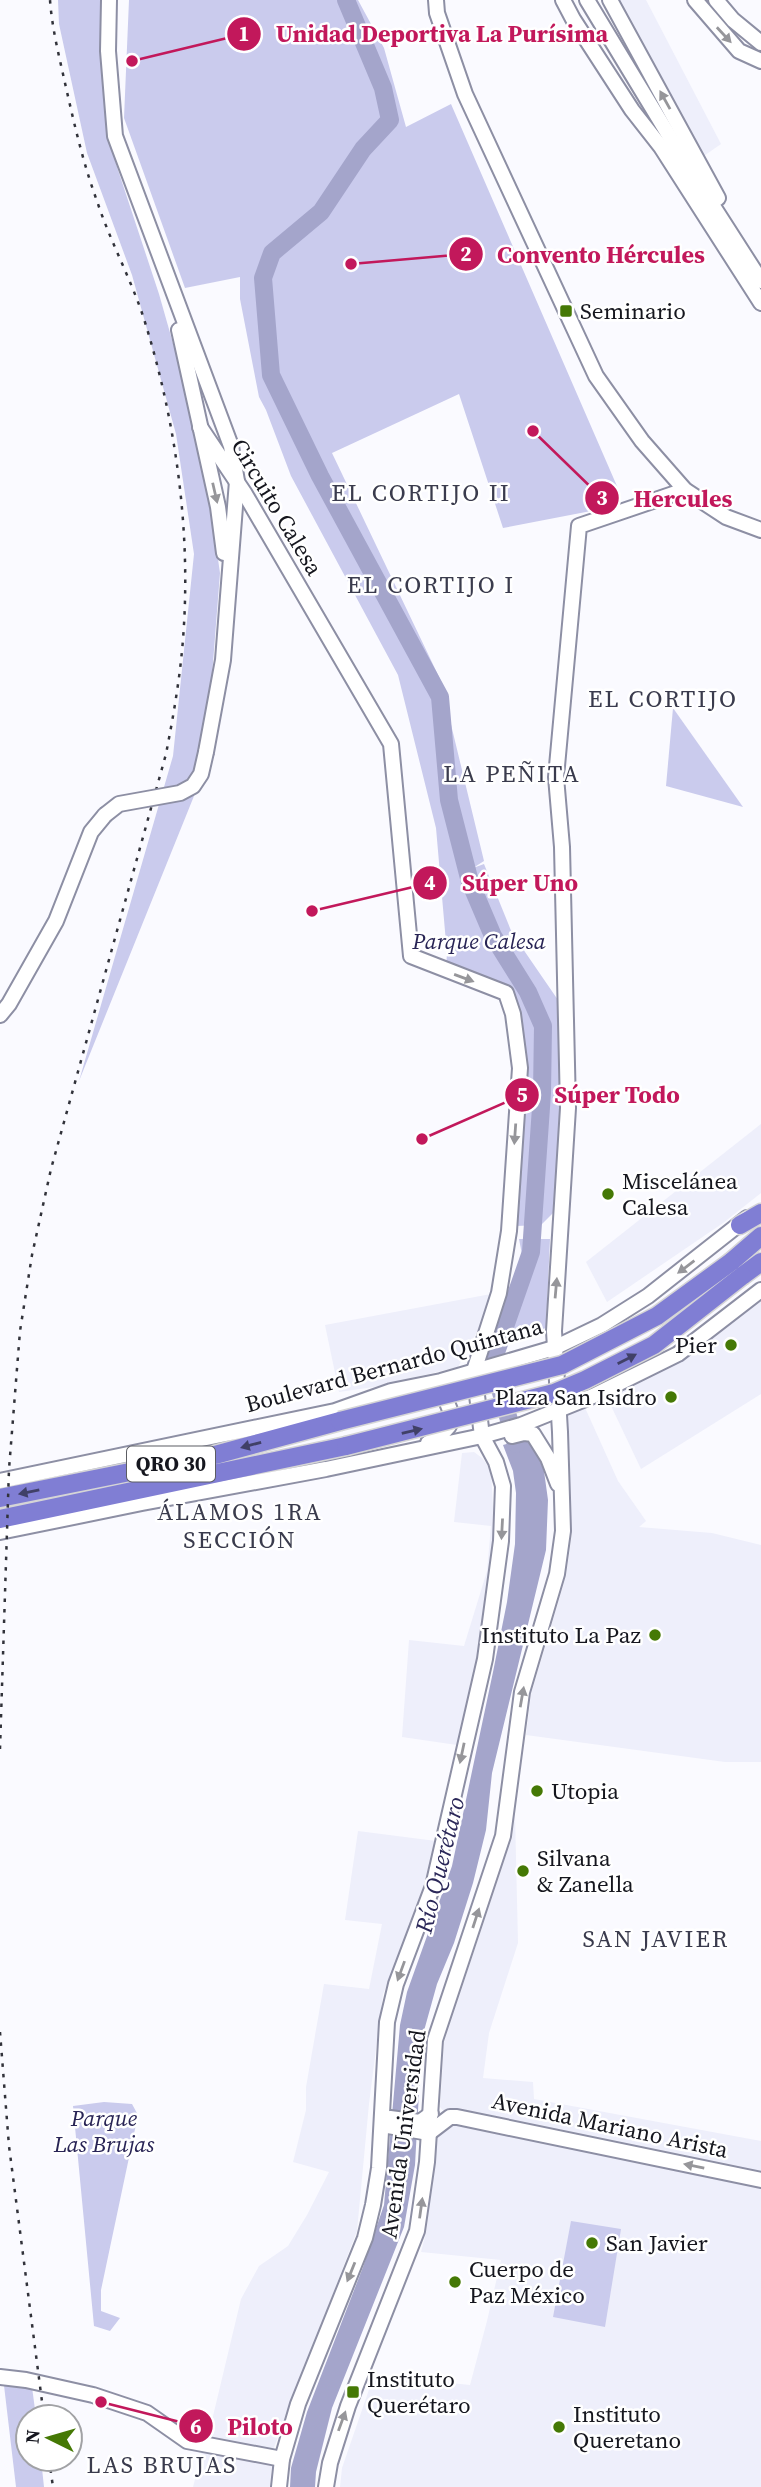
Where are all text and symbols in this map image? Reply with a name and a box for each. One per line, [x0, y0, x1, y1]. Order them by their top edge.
callout: Unidad Deportiva La Purísima [226, 12, 622, 57]
text: Unidad Deportiva La Purísima [276, 17, 609, 50]
text: 1 [238, 19, 250, 48]
one-way arrow [716, 26, 732, 43]
one-way arrow [659, 90, 671, 109]
callout: Convento Hércules [448, 232, 719, 277]
text: Convento Hércules [497, 238, 705, 271]
text: 2 [460, 239, 472, 268]
place label: Seminario [580, 295, 686, 327]
marker: Seminario [558, 303, 574, 319]
street label: Circuito Calesa [224, 433, 331, 582]
district label: EL CORTIJO II [331, 476, 511, 509]
callout: Hercules [585, 476, 747, 521]
one-way arrow [210, 482, 221, 504]
text: Hercules [634, 482, 733, 515]
text: 3 [596, 483, 608, 512]
district label: EL CORTIJO I [347, 568, 515, 601]
district label: EL CORTIJO [588, 682, 738, 715]
district label: LA PEÑITA [443, 757, 581, 790]
callout: Súper Uno [413, 860, 591, 905]
text: Súper Uno [462, 866, 578, 899]
text: 4 [424, 868, 436, 897]
park label: Parque Calesa [411, 925, 546, 957]
one-way arrow [453, 972, 474, 983]
callout: Súper Todo [505, 1072, 693, 1117]
text: Súper Todo [554, 1078, 680, 1111]
text: 5 [516, 1080, 528, 1109]
one-way arrow [509, 1123, 520, 1145]
place label: Miscelánea Calesa [622, 1165, 738, 1223]
marker: Miscelánea Calesa [600, 1186, 616, 1202]
one-way arrow [677, 1259, 695, 1273]
one-way arrow [551, 1277, 562, 1299]
street label: Boulevard Bernardo Quintana [242, 1310, 546, 1420]
place label: Pier [675, 1329, 717, 1361]
marker: Pier [723, 1337, 739, 1353]
one-way arrow [617, 1353, 637, 1364]
place label: Plaza San Isidro [495, 1381, 657, 1413]
marker: Plaza San Isidro [663, 1389, 679, 1405]
one-way arrow [401, 1425, 423, 1436]
one-way arrow [240, 1441, 261, 1451]
road number: QRO 30 [127, 1446, 215, 1482]
one-way arrow [17, 1487, 39, 1498]
district label: ÁLAMOS 1RA SECCIÓN [157, 1495, 323, 1556]
one-way arrow [496, 1518, 507, 1540]
place label: Instituto La Paz [481, 1619, 641, 1651]
marker: Instituto La Paz [647, 1627, 663, 1643]
one-way arrow [517, 1686, 528, 1708]
one-way arrow [456, 1742, 467, 1764]
place label: Utopia [551, 1775, 619, 1807]
marker: Utopia [529, 1783, 545, 1799]
water label: Río Querétaro [406, 1793, 472, 1937]
place label: Silvana & Zanella [537, 1842, 634, 1900]
marker: Silvana & Zanella [515, 1863, 531, 1879]
one-way arrow [471, 1908, 481, 1929]
district label: SAN JAVIER [583, 1922, 729, 1955]
one-way arrow [395, 1961, 406, 1982]
street label: Avenida Universidad [372, 2027, 434, 2241]
street label: Avenida Mariano Arista [489, 2084, 731, 2166]
park label: Parque Las Brujas [53, 2102, 155, 2160]
one-way arrow [683, 2160, 705, 2171]
one-way arrow [415, 2197, 426, 2219]
place label: San Javier [606, 2227, 708, 2259]
marker: San Javier [584, 2235, 600, 2251]
place label: Cuerpo de Paz México [469, 2253, 585, 2311]
one-way arrow [346, 2261, 357, 2282]
marker: Cuerpo de Paz México [447, 2274, 463, 2290]
place label: Instituto Querétaro [367, 2363, 471, 2421]
marker: Instituto Querétaro [345, 2384, 361, 2400]
place label: Instituto Queretano [573, 2398, 681, 2456]
north arrow [14, 2403, 84, 2473]
callout: Piloto [178, 2404, 307, 2449]
text: Piloto [227, 2410, 293, 2443]
one-way arrow [337, 2410, 348, 2431]
text: 6 [190, 2412, 202, 2441]
marker: Instituto Queretano [551, 2419, 567, 2435]
text: N [19, 2428, 46, 2445]
district label: LAS BRUJAS [87, 2448, 237, 2481]

